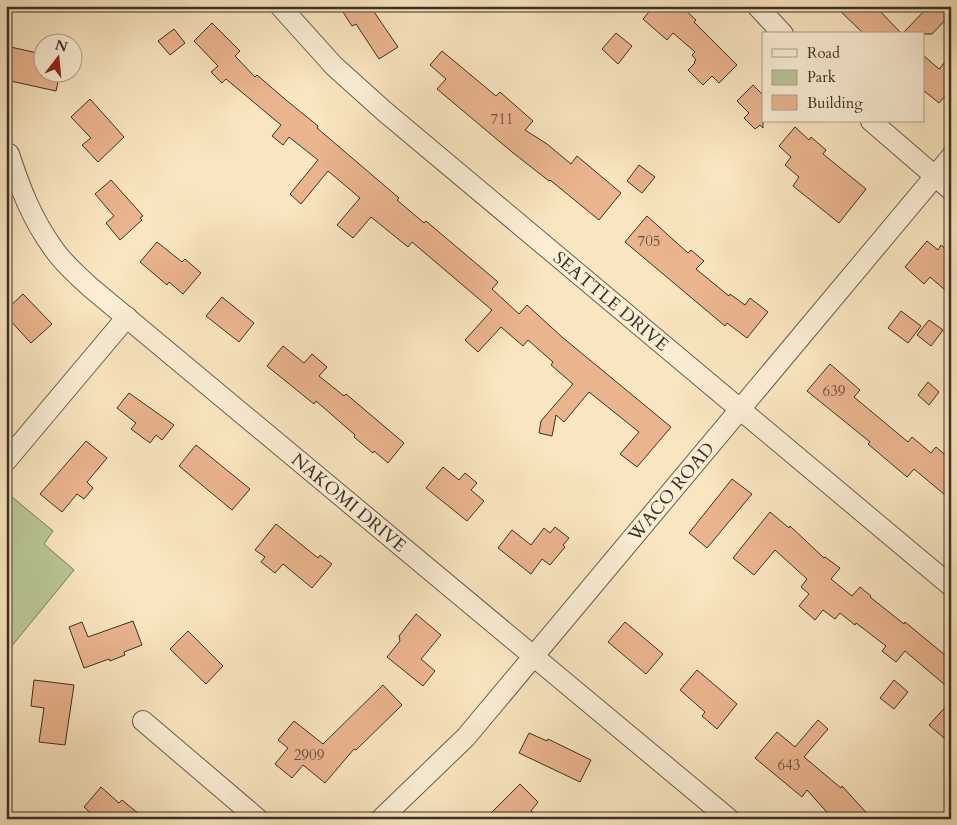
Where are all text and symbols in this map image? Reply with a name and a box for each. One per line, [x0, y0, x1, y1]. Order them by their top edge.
north arrow [32, 32, 82, 82]
legend [762, 32, 924, 122]
text: N [53, 35, 70, 57]
text: Road [807, 43, 840, 63]
text: Park [807, 67, 836, 87]
text: Building [807, 93, 863, 113]
house number: 711 [490, 109, 514, 129]
house number: 705 [637, 231, 661, 251]
street label: SEATTLE DRIVE [547, 246, 674, 357]
house number: 639 [822, 381, 846, 401]
street label: WACO ROAD [622, 437, 720, 548]
street label: NAKOMI DRIVE [286, 448, 411, 558]
house number: 2909 [294, 745, 325, 765]
house number: 643 [777, 755, 801, 775]

